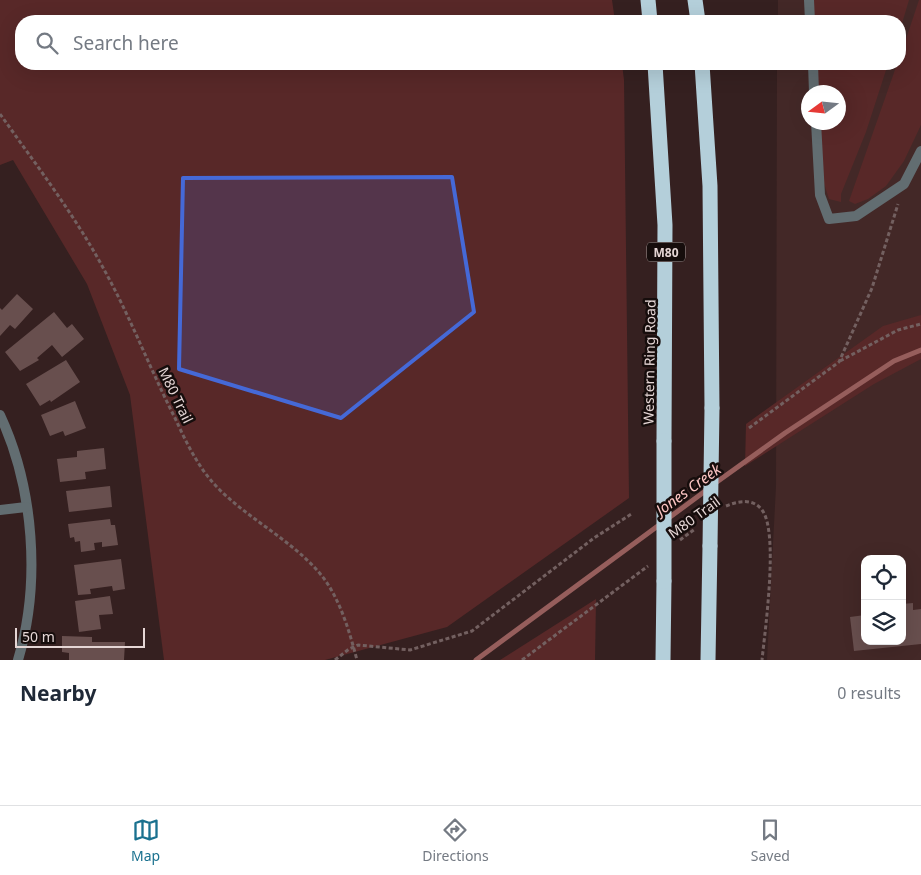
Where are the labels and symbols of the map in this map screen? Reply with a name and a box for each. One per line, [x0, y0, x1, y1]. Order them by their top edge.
north arrow [801, 85, 846, 130]
road number: M80 [647, 242, 685, 262]
street label: Western Ring Road [638, 299, 660, 425]
street label: M80 Trail [154, 364, 198, 426]
water label: Jones Creek [649, 458, 725, 521]
street label: M80 Trail [664, 492, 724, 542]
scale bar [15, 625, 145, 648]

